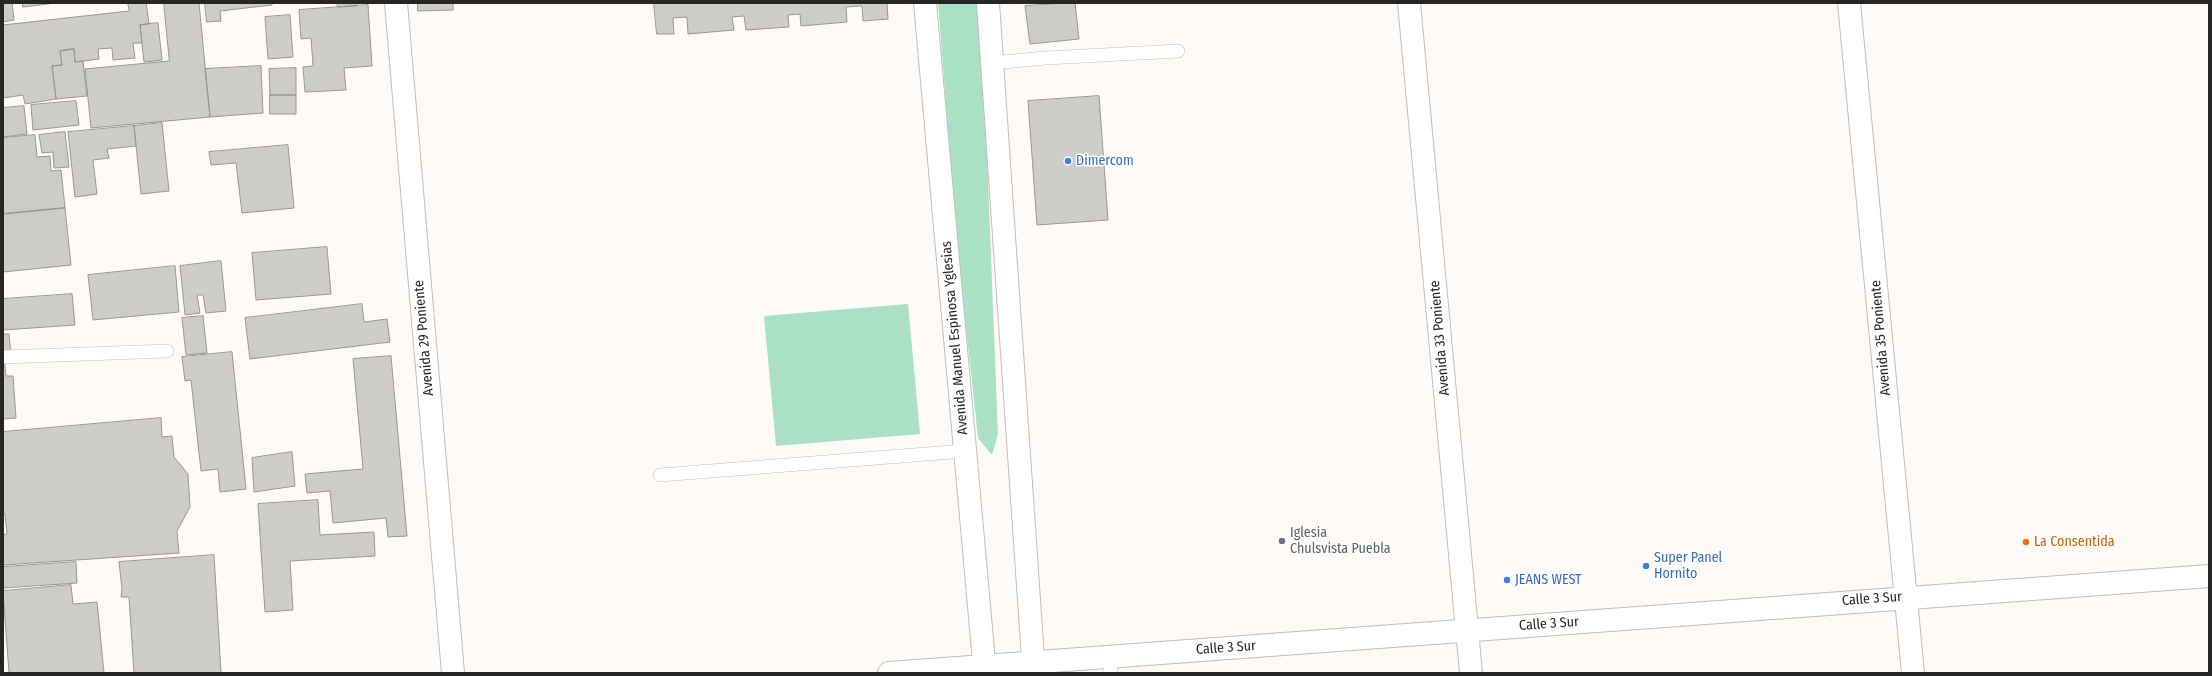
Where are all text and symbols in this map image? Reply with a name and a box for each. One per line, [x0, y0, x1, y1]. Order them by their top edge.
place label: Dimercom [1076, 153, 1134, 169]
marker: Dimercom [1063, 156, 1073, 166]
street label: Avenida Manuel Espinosa Yglesias [938, 240, 972, 436]
street label: Avenida 29 Poniente [411, 280, 437, 396]
street label: Avenida 33 Poniente [1427, 280, 1453, 396]
street label: Avenida 35 Poniente [1868, 280, 1894, 396]
place label: Iglesia Chulsvista Puebla [1290, 525, 1391, 558]
place label: La Consentida [2034, 534, 2115, 550]
marker: Iglesia Chulsvista Puebla [1277, 536, 1287, 546]
marker: La Consentida [2021, 537, 2031, 547]
place label: Super Panel Hornito [1654, 550, 1722, 582]
marker: Super Panel Hornito [1641, 561, 1651, 571]
place label: JEANS WEST [1515, 572, 1582, 588]
marker: JEANS WEST [1502, 575, 1512, 585]
street label: Calle 3 Sur [1841, 589, 1903, 609]
street label: Calle 3 Sur [1518, 614, 1580, 634]
street label: Calle 3 Sur [1195, 638, 1257, 658]

